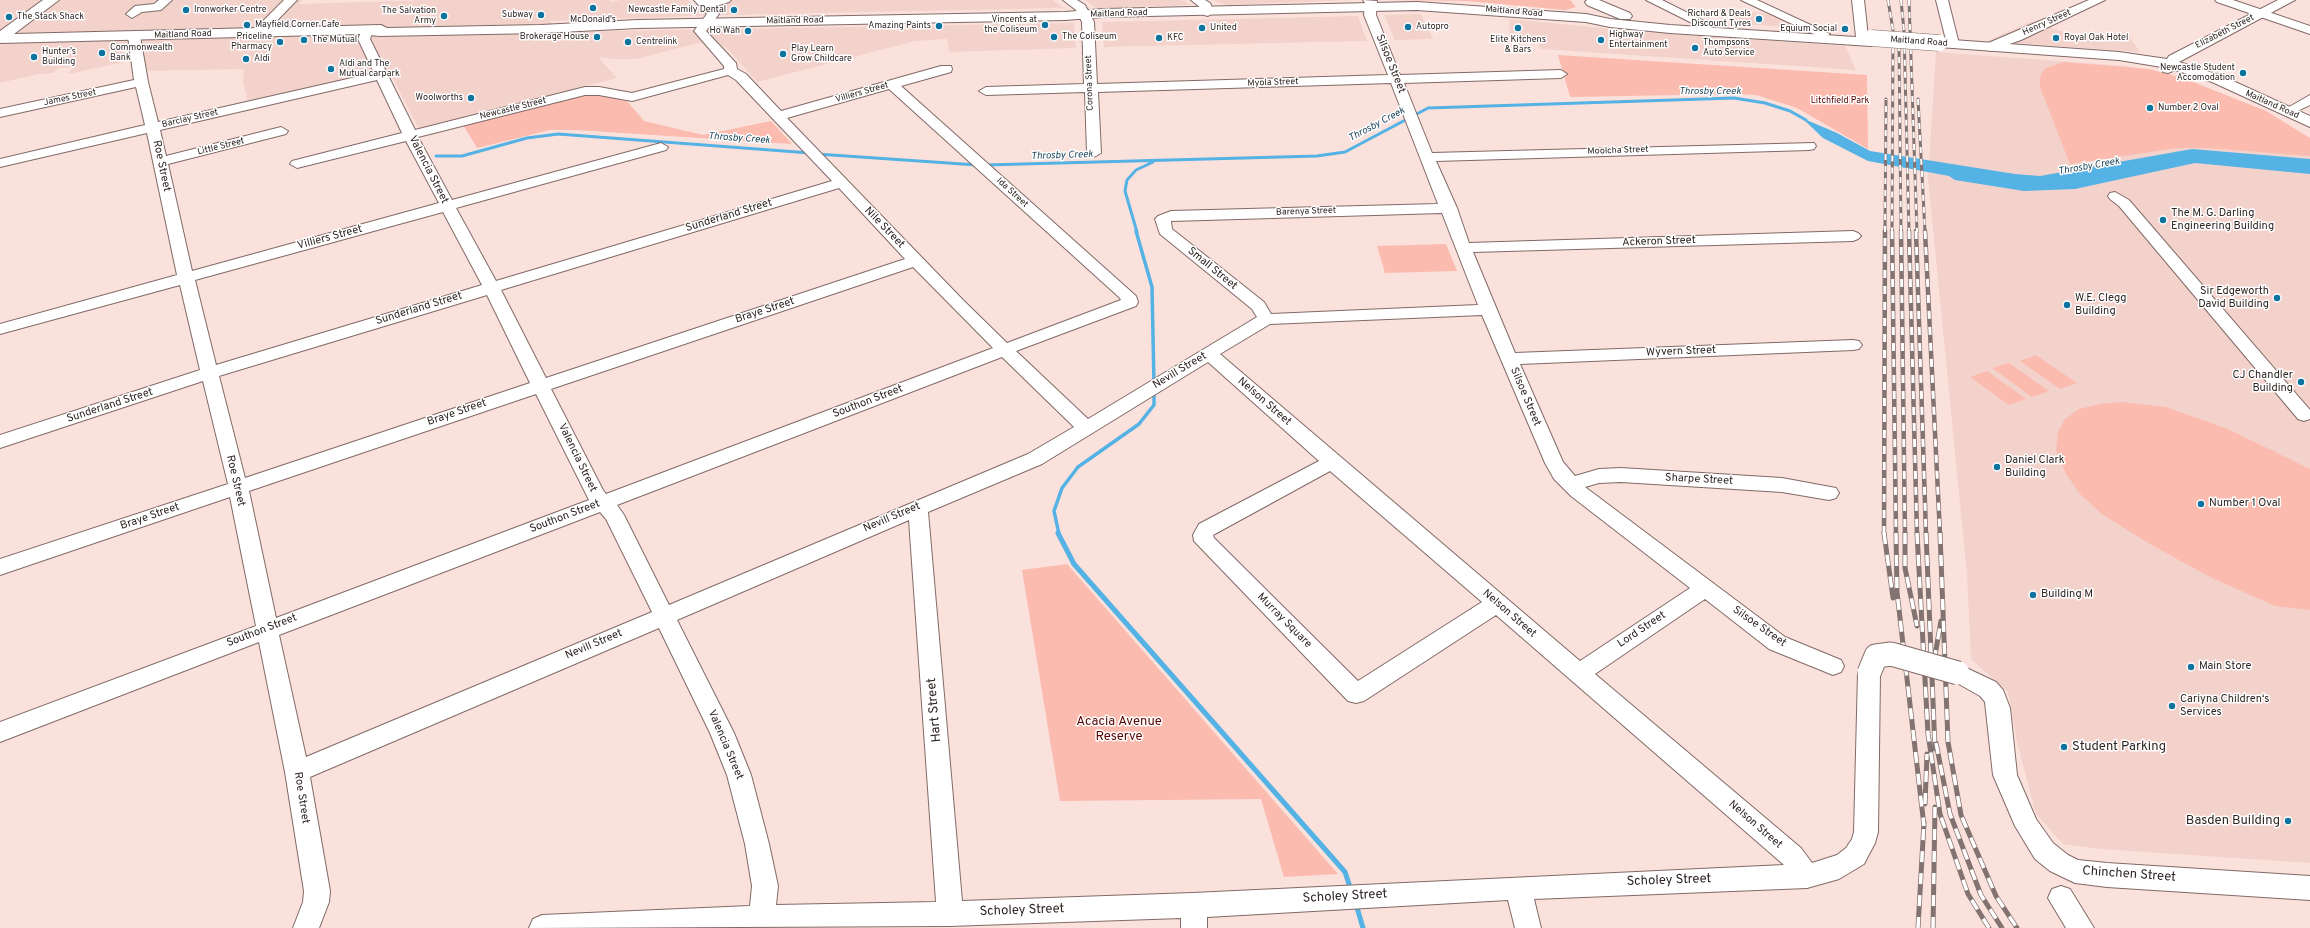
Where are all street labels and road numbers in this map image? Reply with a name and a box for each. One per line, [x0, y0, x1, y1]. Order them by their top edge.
street label: Maitland Road [1485, 4, 1543, 20]
street label: Maitland Road [1090, 8, 1148, 20]
street label: Henry Street [2021, 8, 2073, 38]
street label: Elizabeth Street [2194, 13, 2256, 51]
street label: Maitland Road [766, 15, 824, 27]
street label: Maitland Road [154, 29, 212, 41]
street label: Silsoe Street [1372, 33, 1408, 95]
street label: Maitland Road [1890, 35, 1948, 49]
street label: Corona Street [1084, 55, 1096, 111]
street label: Myola Street [1247, 77, 1299, 89]
street label: Villiers Street [834, 80, 890, 106]
street label: James Street [43, 87, 97, 109]
street label: Maitland Road [2243, 88, 2301, 122]
street label: Newcastle Street [479, 96, 547, 122]
street label: Barclay Street [161, 107, 219, 131]
street label: Valencia Street [405, 134, 451, 206]
street label: Little Street [196, 136, 246, 158]
street label: Roe Street [149, 139, 173, 193]
street label: Moolcha Street [1587, 145, 1649, 157]
street label: Ida Street [994, 176, 1030, 210]
street label: Sunderland Street [684, 197, 774, 235]
street label: Nile Street [861, 205, 907, 251]
street label: Barenya Street [1276, 206, 1336, 218]
street label: Villiers Street [296, 223, 364, 253]
street label: Ackeron Street [1622, 234, 1696, 250]
street label: Small Street [1184, 245, 1240, 293]
street label: Sunderland Street [374, 290, 464, 328]
street label: Braye Street [734, 295, 796, 327]
street label: Wyvern Street [1646, 344, 1716, 360]
street label: Nevill Street [1151, 350, 1209, 392]
street label: Silsoe Street [1507, 366, 1543, 428]
street label: Nelson Street [1234, 375, 1294, 429]
street label: Southon Street [831, 383, 905, 421]
street label: Sunderland Street [65, 386, 155, 426]
street label: Braye Street [426, 397, 488, 429]
street label: Valencia Street [555, 422, 599, 494]
street label: Roe Street [223, 454, 247, 508]
street label: Sharpe Street [1665, 472, 1733, 488]
street label: Southon Street [528, 498, 602, 536]
street label: Nevill Street [862, 500, 922, 536]
street label: Braye Street [119, 501, 181, 533]
street label: Nelson Street [1479, 587, 1539, 641]
street label: Murray Square [1254, 591, 1314, 651]
street label: Silsoe Street [1730, 604, 1788, 650]
street label: Lord Street [1615, 609, 1669, 651]
street label: Southon Street [225, 612, 299, 650]
street label: Nevill Street [564, 627, 624, 663]
street label: Hart Street [924, 677, 946, 743]
street label: Valencia Street [704, 708, 746, 782]
street label: Roe Street [290, 771, 312, 825]
street label: Nelson Street [1725, 798, 1785, 852]
street label: Chinchen Street [2082, 864, 2176, 886]
street label: Scholey Street [1626, 872, 1712, 890]
street label: Scholey Street [1302, 887, 1388, 907]
street label: Scholey Street [979, 902, 1065, 920]

